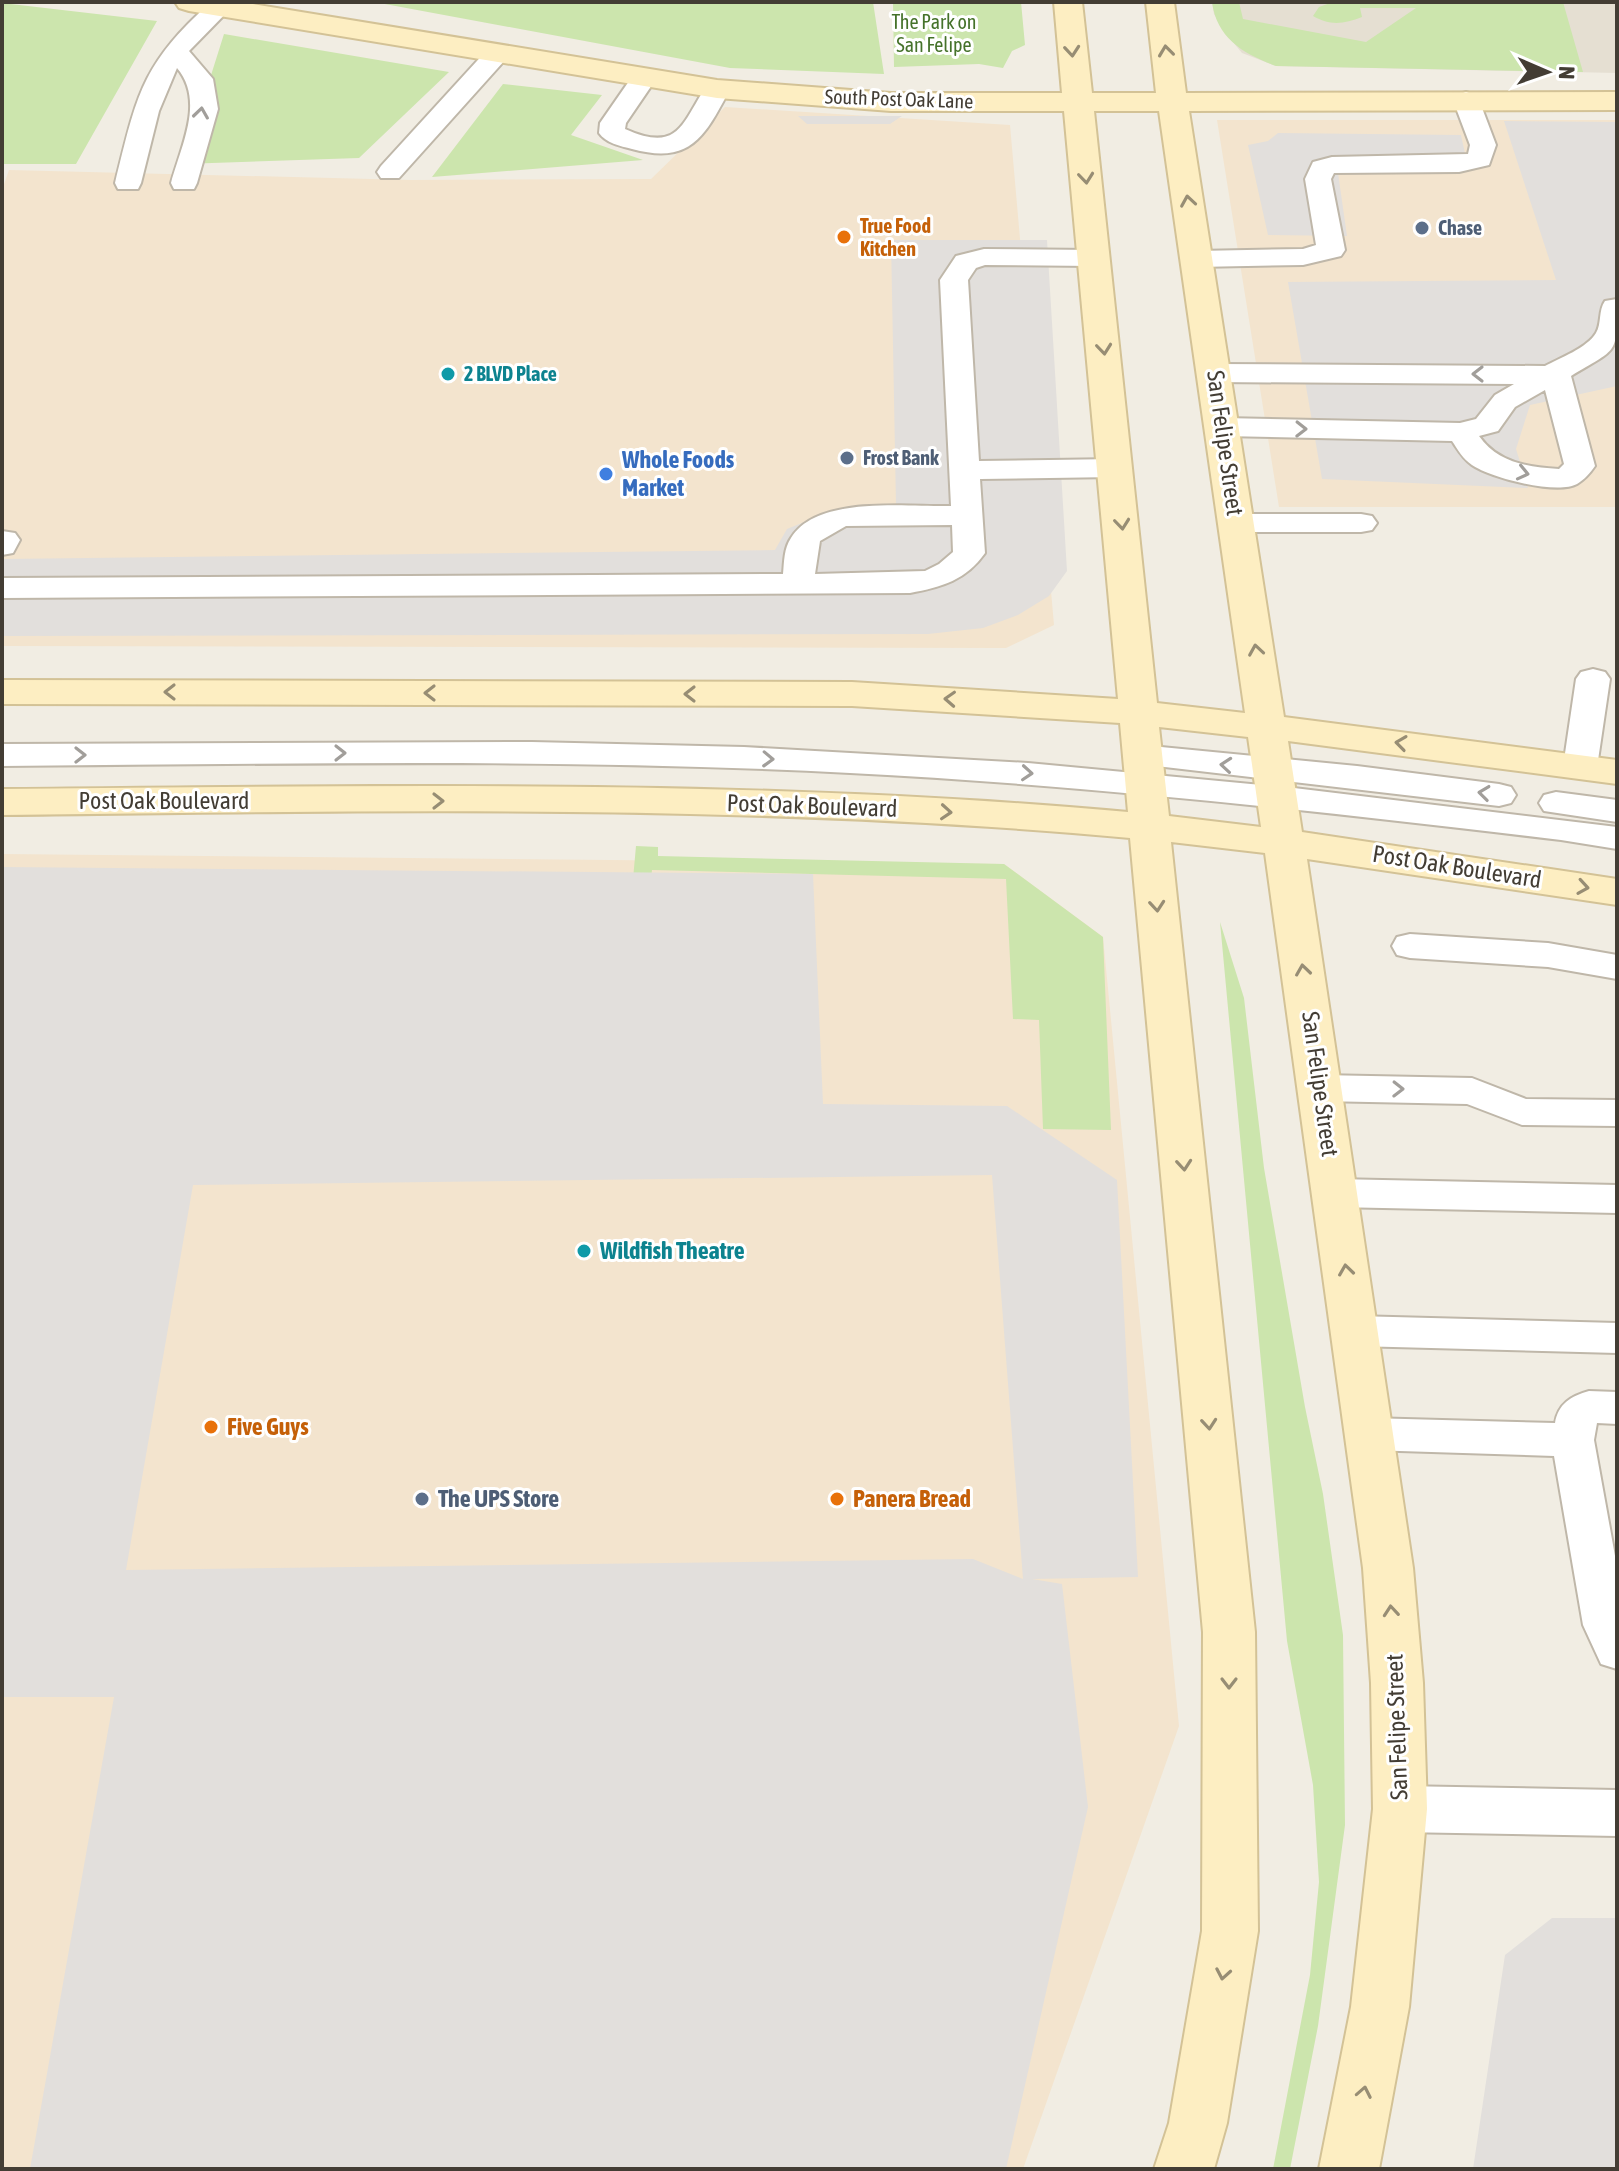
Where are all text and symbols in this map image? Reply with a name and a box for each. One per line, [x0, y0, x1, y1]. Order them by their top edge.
park label: The Park on San Felipe [891, 10, 977, 56]
north arrow [1507, 32, 1587, 112]
one-way arrow [1158, 44, 1175, 58]
one-way arrow [1064, 45, 1081, 58]
text: N [1554, 66, 1580, 80]
street label: South Post Oak Lane [824, 84, 974, 113]
one-way arrow [192, 107, 209, 120]
one-way arrow [1077, 172, 1094, 185]
one-way arrow [1180, 194, 1197, 208]
place label: True Food Kitchen [860, 214, 931, 260]
place label: Chase [1438, 216, 1482, 239]
marker: Chase [1413, 219, 1431, 237]
marker: True Food Kitchen [835, 228, 853, 246]
one-way arrow [1095, 343, 1112, 356]
place label: 2 BLVD Place [464, 362, 557, 385]
marker: 2 BLVD Place [439, 365, 457, 383]
one-way arrow [1471, 365, 1484, 383]
street label: San Felipe Street [1202, 369, 1249, 517]
one-way arrow [1295, 420, 1308, 437]
place label: Whole Foods Market [621, 446, 735, 501]
place label: Frost Bank [863, 446, 939, 469]
marker: Frost Bank [838, 449, 856, 467]
one-way arrow [1516, 464, 1530, 481]
marker: Whole Foods Market [597, 465, 615, 483]
one-way arrow [1113, 518, 1130, 531]
one-way arrow [1248, 643, 1265, 657]
one-way arrow [163, 683, 176, 701]
one-way arrow [423, 684, 436, 702]
one-way arrow [683, 685, 696, 702]
one-way arrow [943, 691, 956, 708]
one-way arrow [1394, 735, 1408, 752]
one-way arrow [334, 745, 347, 762]
one-way arrow [74, 746, 87, 763]
one-way arrow [762, 750, 775, 767]
one-way arrow [1219, 756, 1232, 773]
one-way arrow [1021, 764, 1034, 781]
one-way arrow [1477, 785, 1490, 802]
street label: Post Oak Boulevard [79, 787, 249, 814]
street label: Post Oak Boulevard [726, 789, 898, 822]
one-way arrow [432, 792, 445, 810]
one-way arrow [940, 804, 953, 821]
street label: Post Oak Boulevard [1371, 840, 1544, 893]
one-way arrow [1577, 877, 1590, 894]
one-way arrow [1149, 900, 1166, 913]
one-way arrow [1295, 963, 1312, 977]
street label: San Felipe Street [1297, 1010, 1344, 1158]
one-way arrow [1392, 1080, 1405, 1098]
one-way arrow [1176, 1159, 1193, 1172]
place label: Wildfish Theatre [599, 1237, 745, 1264]
marker: Wildfish Theatre [575, 1242, 593, 1260]
one-way arrow [1338, 1263, 1355, 1277]
place label: Five Guys [227, 1413, 309, 1440]
marker: Five Guys [202, 1418, 220, 1436]
one-way arrow [1200, 1418, 1217, 1431]
place label: The UPS Store [438, 1485, 559, 1512]
place label: Panera Bread [853, 1485, 971, 1512]
marker: The UPS Store [413, 1490, 431, 1508]
marker: Panera Bread [828, 1490, 846, 1508]
one-way arrow [1383, 1604, 1400, 1617]
street label: San Felipe Street [1380, 1653, 1413, 1801]
one-way arrow [1220, 1677, 1238, 1690]
one-way arrow [1215, 1967, 1232, 1981]
one-way arrow [1354, 2086, 1371, 2099]

